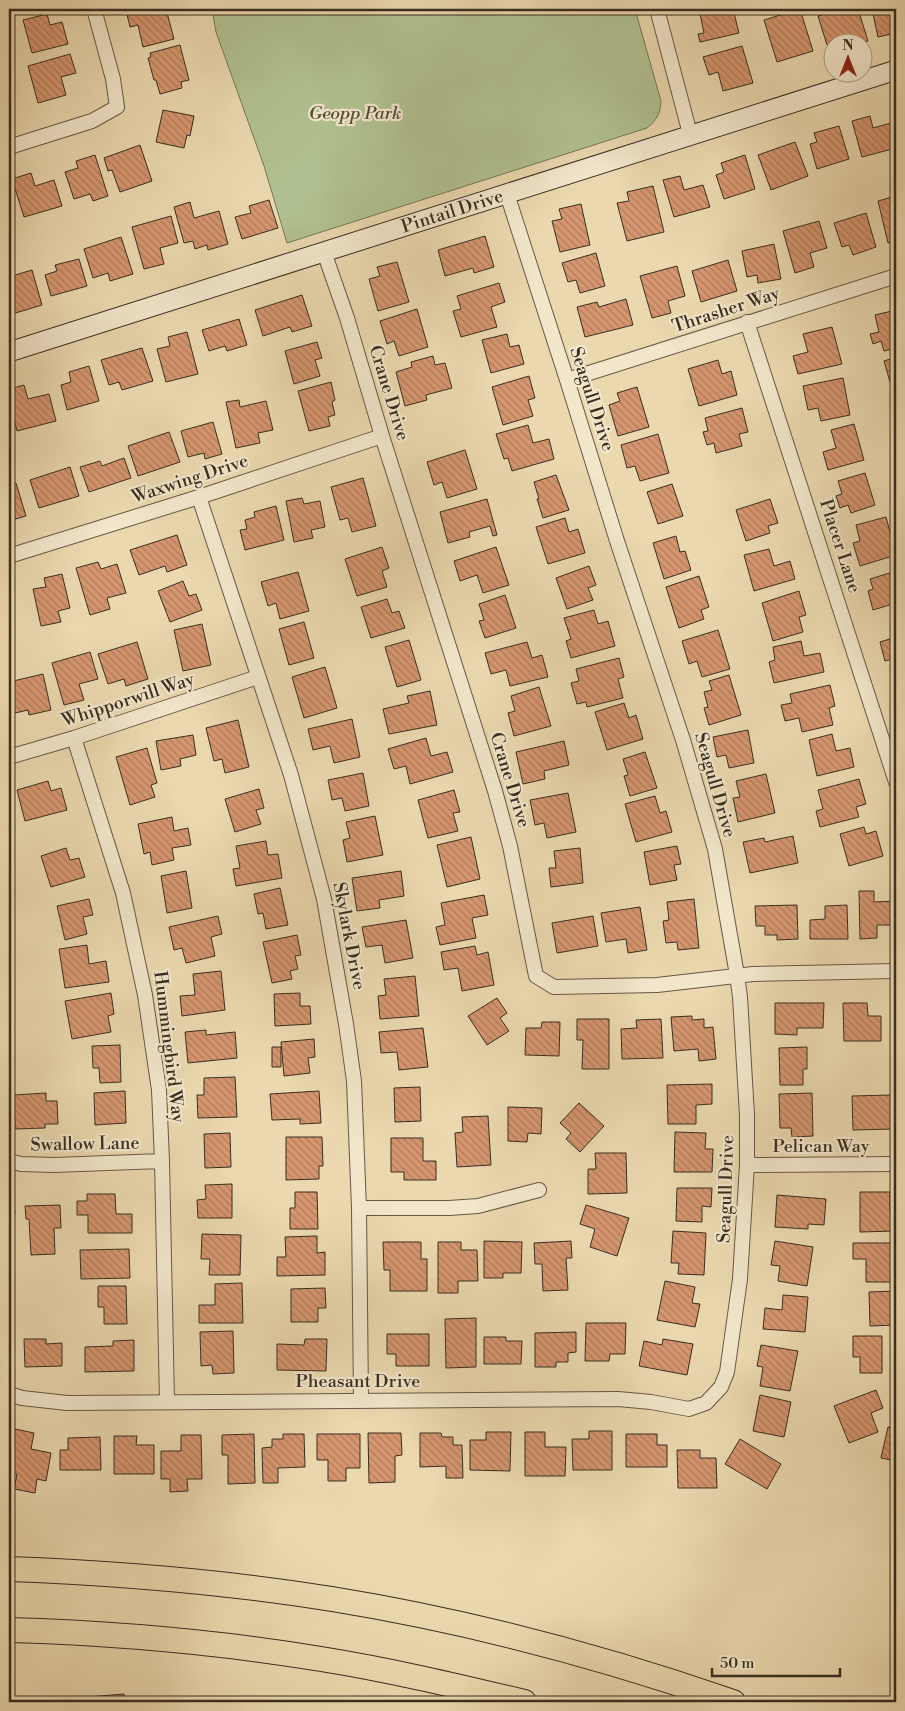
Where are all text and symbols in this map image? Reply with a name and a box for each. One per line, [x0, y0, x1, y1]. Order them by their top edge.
north arrow [822, 32, 872, 82]
text: N [842, 37, 854, 55]
park label: Geopp Park [309, 102, 401, 125]
street label: Pintail Drive [398, 184, 506, 238]
street label: Thrasher Way [669, 282, 783, 338]
street label: Crane Drive [364, 343, 414, 443]
street label: Seagull Drive [564, 344, 620, 454]
street label: Waxwing Drive [128, 449, 251, 509]
street label: Placer Lane [814, 496, 866, 596]
street label: Whipporwill Way [58, 668, 197, 733]
street label: Crane Drive [485, 730, 535, 830]
street label: Seagull Drive [689, 730, 741, 840]
street label: Skylark Drive [327, 880, 371, 992]
street label: Hummingbird Way [148, 970, 190, 1125]
street label: Swallow Lane [30, 1132, 140, 1156]
street label: Seagull Drive [713, 1134, 739, 1244]
street label: Pelican Way [772, 1135, 870, 1158]
street label: Pheasant Drive [296, 1370, 420, 1393]
scale bar [712, 1646, 840, 1678]
text: 50 m [720, 1654, 754, 1673]

